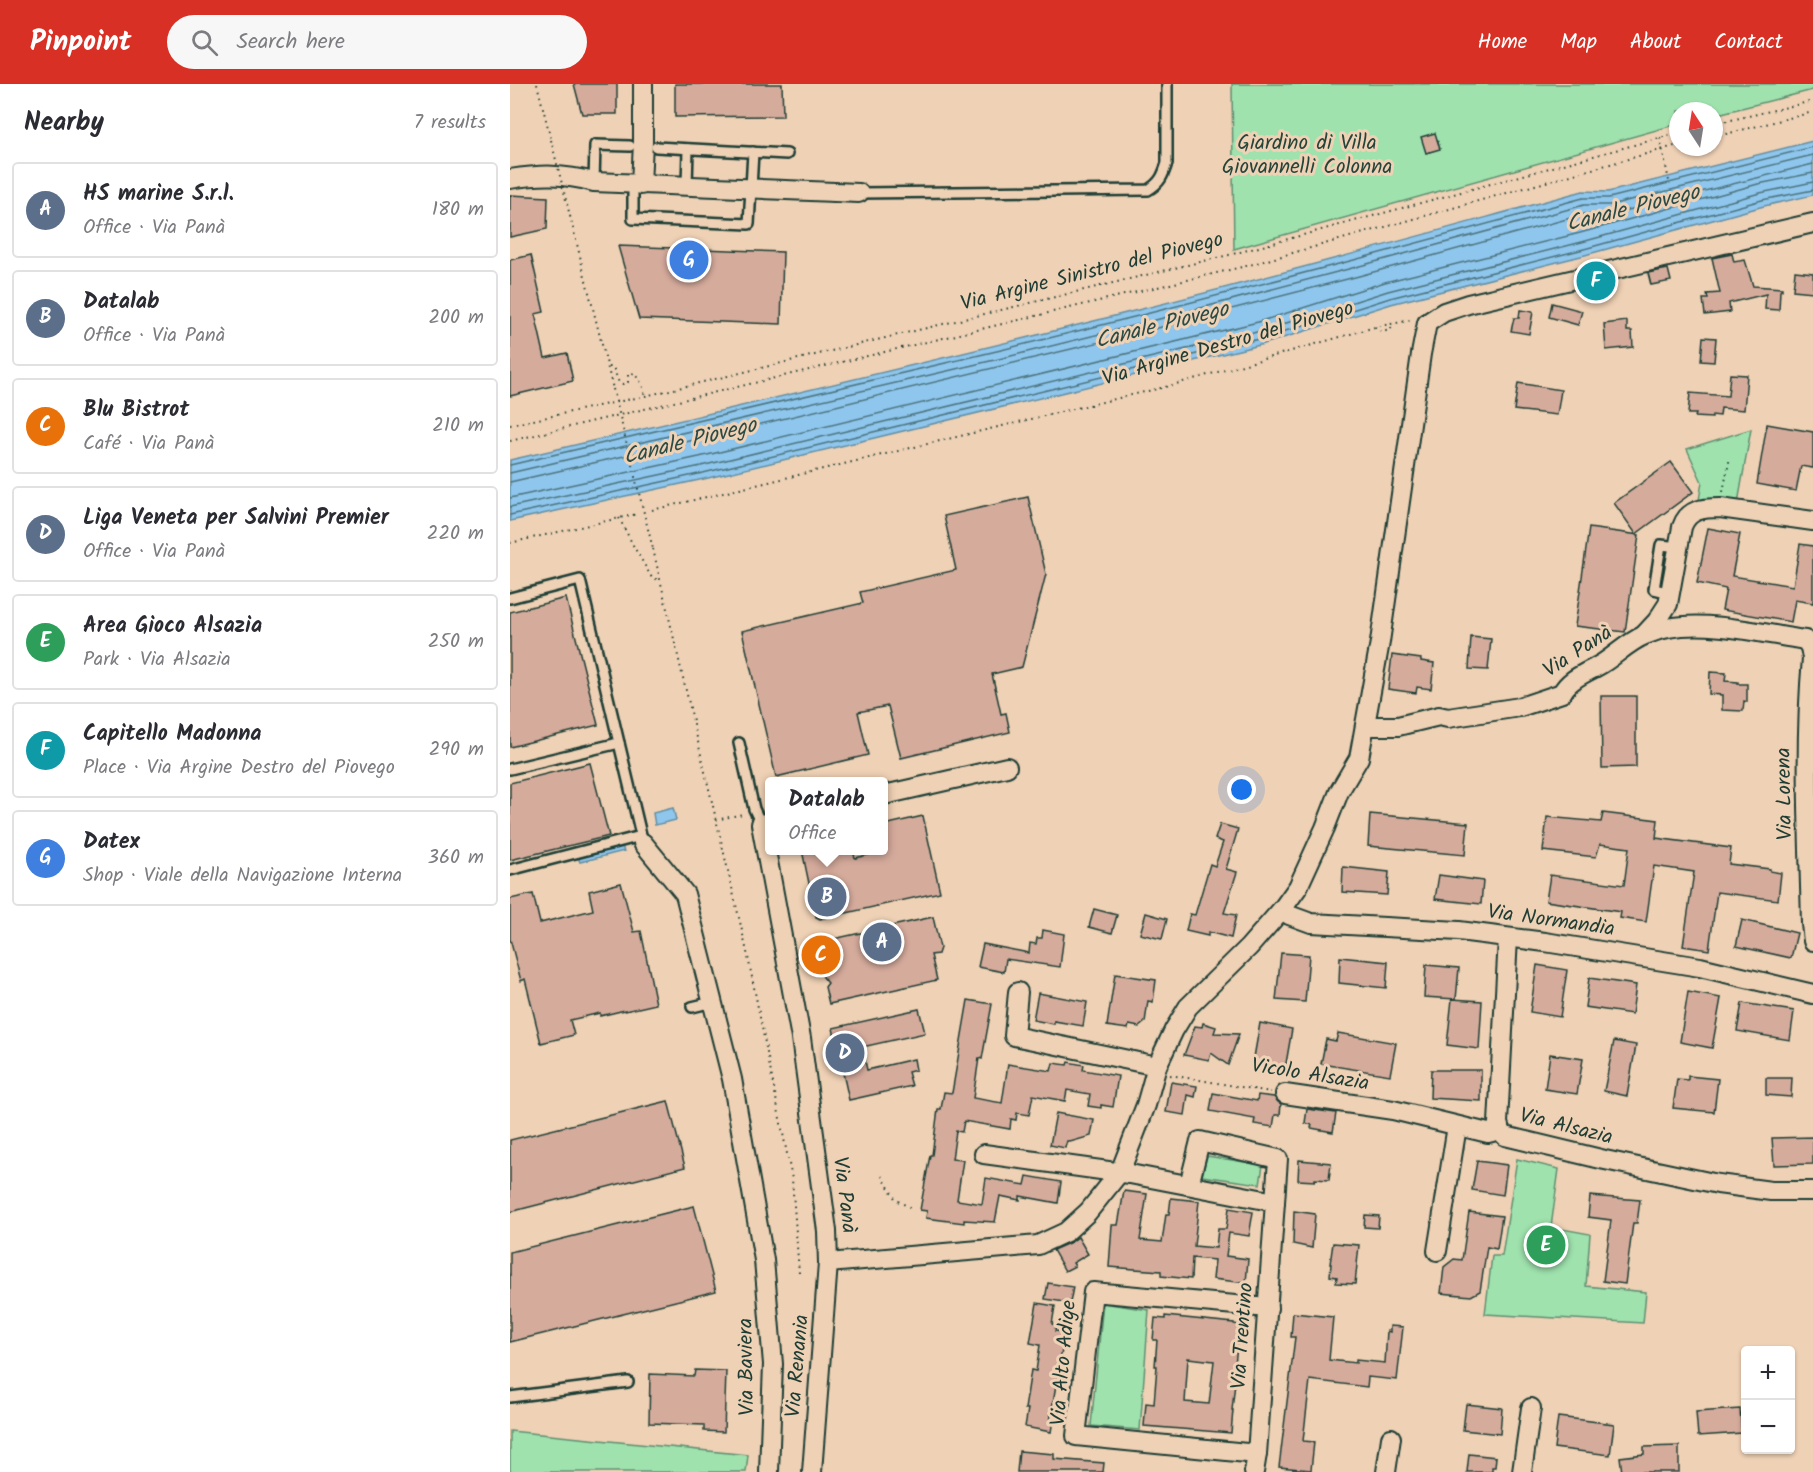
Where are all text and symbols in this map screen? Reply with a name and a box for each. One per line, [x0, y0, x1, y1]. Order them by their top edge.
search box [167, 15, 587, 69]
text: Pinpoint [30, 20, 131, 65]
text: Search here [236, 25, 345, 60]
icon: search [188, 26, 221, 59]
text: Home [1478, 26, 1527, 59]
text: Map [1560, 26, 1597, 59]
text: About [1630, 26, 1681, 59]
text: Contact [1714, 26, 1783, 59]
text: Nearby [24, 102, 104, 144]
north arrow [1669, 102, 1723, 156]
text: 7 results [414, 107, 486, 139]
park label: Giardino di Villa Giovannelli Colonna [1222, 127, 1392, 184]
water label: Canale Piovego [1563, 175, 1705, 242]
text: HS marine S.r.l. [83, 177, 234, 212]
text: A [39, 194, 52, 226]
text: 180 m [432, 194, 484, 226]
text: Office · Via Panà [83, 212, 225, 244]
street label: Via Argine Sinistro del Piovego [957, 223, 1227, 321]
pin: G [670, 238, 708, 282]
pin: F [1576, 258, 1616, 304]
text: Datalab [83, 285, 160, 320]
water label: Canale Piovego [1092, 292, 1234, 359]
street label: Via Argine Destro del Piovego [1098, 292, 1358, 396]
text: B [39, 302, 52, 334]
text: 200 m [428, 302, 484, 334]
text: Office · Via Panà [83, 320, 225, 352]
text: Blu Bistrot [83, 393, 189, 428]
water label: Canale Piovego [620, 408, 762, 475]
text: C [39, 410, 52, 442]
text: 210 m [432, 410, 484, 442]
text: Café · Via Panà [83, 428, 215, 460]
text: Liga Veneta per Salvini Premier [83, 501, 389, 536]
text: D [39, 518, 52, 550]
text: 220 m [427, 518, 484, 550]
text: Office · Via Panà [83, 536, 225, 568]
text: Area Gioco Alsazia [83, 609, 262, 644]
street label: Via Panà [1537, 617, 1619, 687]
text: E [40, 626, 51, 658]
text: 250 m [428, 626, 484, 658]
text: Park · Via Alsazia [83, 644, 231, 676]
text: Capitello Madonna [83, 717, 262, 752]
text: F [40, 734, 51, 766]
text: 290 m [429, 734, 484, 766]
street label: Via Lorena [1768, 747, 1802, 841]
text: Place · Via Argine Destro del Piovego [83, 752, 395, 784]
your location [1227, 775, 1256, 804]
popup [765, 777, 888, 855]
text: Datalab [788, 783, 865, 818]
text: Office [788, 818, 836, 850]
text: Datex [83, 825, 140, 860]
text: G [40, 842, 51, 874]
text: 360 m [428, 842, 484, 874]
text: Shop · Viale della Navigazione Interna [83, 860, 402, 892]
pin: B [808, 874, 846, 920]
street label: Via Normandia [1485, 896, 1617, 946]
pin: A [862, 920, 902, 964]
pin: C [802, 932, 840, 978]
pin: D [826, 1030, 864, 1076]
street label: Vicolo Alsazia [1249, 1049, 1371, 1101]
street label: Via Alsazia [1516, 1099, 1616, 1155]
street label: Via Panà [823, 1155, 865, 1235]
pin: E [1526, 1222, 1566, 1268]
street label: Via Trentino [1223, 1281, 1263, 1391]
street label: Via Alto Adige [1042, 1298, 1086, 1427]
street label: Via Renania [777, 1313, 819, 1419]
street label: Via Baviera [730, 1318, 764, 1416]
map controls [1741, 1346, 1795, 1454]
button: + [1741, 1346, 1795, 1400]
button: − [1741, 1400, 1795, 1454]

